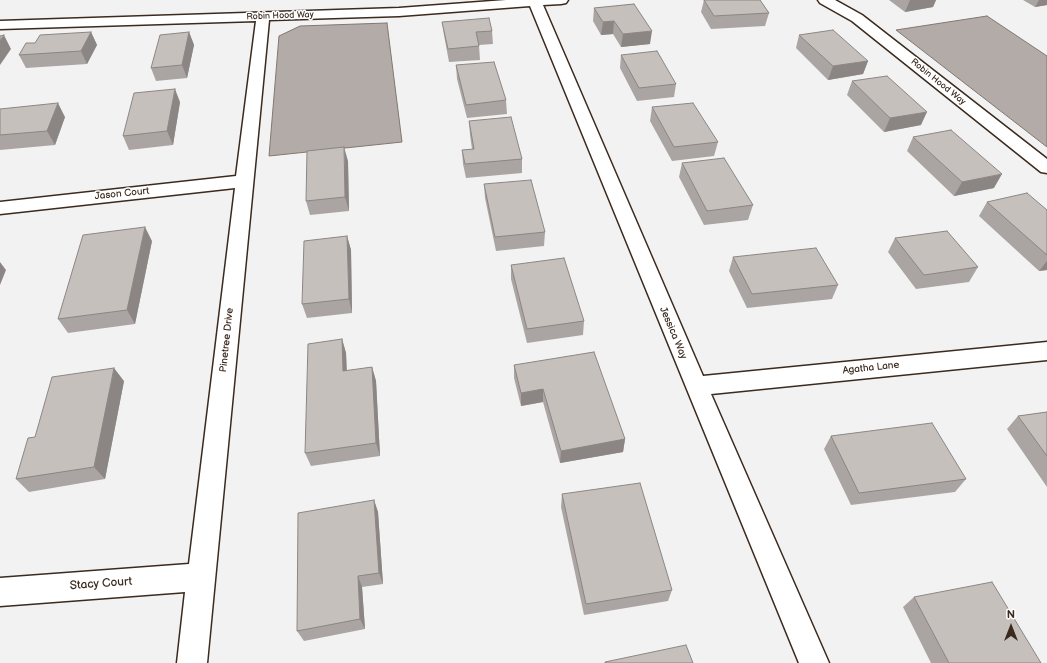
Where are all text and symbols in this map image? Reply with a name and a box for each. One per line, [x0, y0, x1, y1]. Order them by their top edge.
street label: Robin Hood Way [246, 9, 314, 23]
street label: Robin Hood Way [908, 57, 968, 107]
street label: Jason Court [94, 185, 150, 203]
street label: Jessica Way [657, 305, 689, 361]
street label: Pinetree Drive [218, 307, 236, 373]
street label: Agatha Lane [842, 359, 900, 377]
street label: Stacy Court [69, 575, 133, 593]
north arrow [991, 607, 1031, 647]
text: N [1007, 608, 1015, 621]

